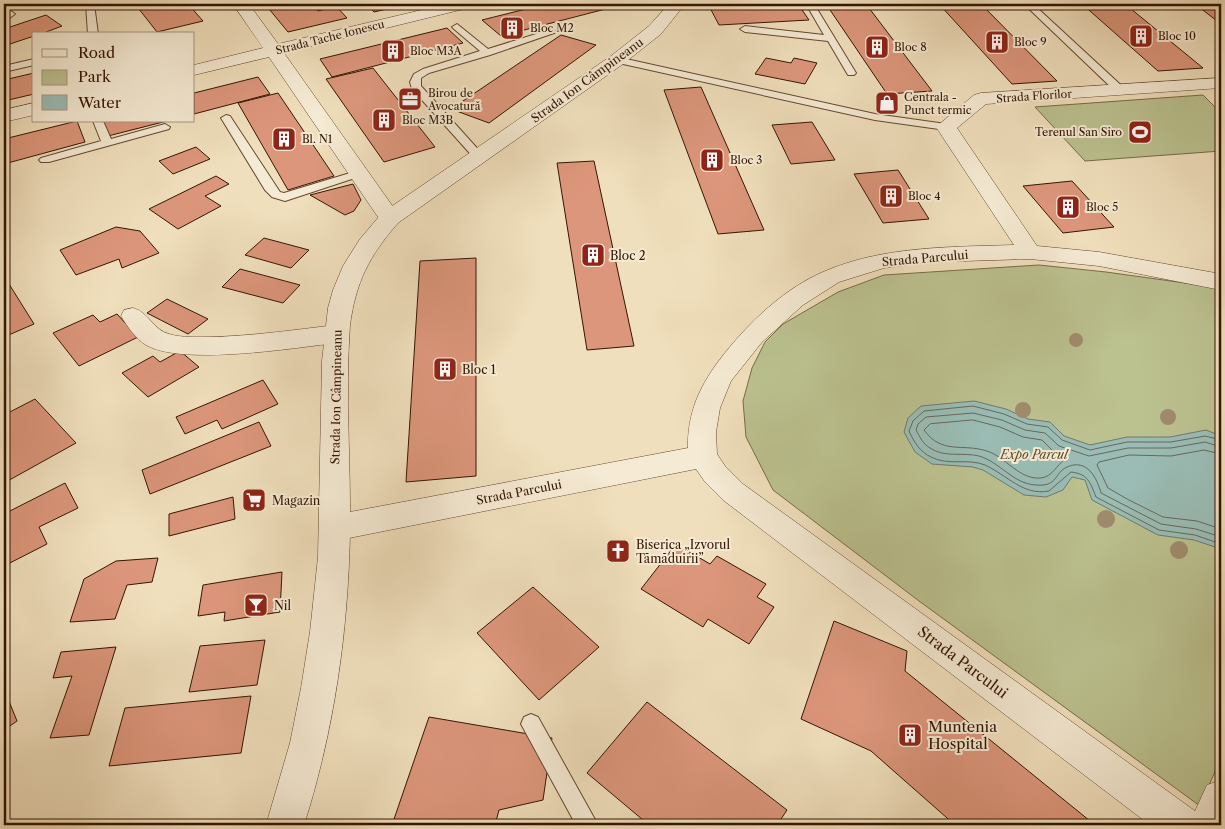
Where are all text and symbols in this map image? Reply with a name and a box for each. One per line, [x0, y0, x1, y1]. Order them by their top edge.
building icon: Bloc M2 [499, 15, 525, 41]
street label: Strada Tache Ionescu [274, 17, 386, 57]
place label: Bloc M2 [530, 21, 574, 35]
building icon: Bloc 10 [1128, 23, 1154, 49]
building icon: Bloc 9 [984, 29, 1010, 55]
place label: Bloc 10 [1158, 29, 1196, 43]
legend [32, 32, 195, 122]
street label: Strada Ion Câmpineanu [528, 34, 647, 126]
building icon: Bloc 8 [864, 34, 890, 60]
place label: Bloc 9 [1014, 35, 1047, 49]
building icon: Bloc M3A [380, 38, 406, 64]
place label: Bloc 8 [894, 40, 927, 54]
text: Road [78, 43, 115, 62]
place label: Bloc M3A [410, 44, 462, 58]
text: Park [78, 67, 112, 86]
office icon: Birou de Avocatură [397, 86, 423, 112]
place label: Birou de Avocatură [427, 86, 481, 113]
street label: Strada Florilor [996, 86, 1073, 106]
shop icon: Centrala - Punct termic [874, 90, 900, 116]
place label: Centrala - Punct termic [904, 90, 972, 117]
text: Water [77, 93, 122, 112]
building icon: Bloc M3B [371, 107, 397, 133]
place label: Bloc M3B [402, 113, 453, 127]
sports icon: Terenul San Siro [1127, 119, 1153, 145]
place label: Terenul San Siro [1035, 125, 1122, 139]
building icon: Bl. N1 [271, 126, 297, 152]
place label: Bl. N1 [302, 132, 333, 146]
building icon: Bloc 3 [699, 147, 725, 173]
place label: Bloc 3 [730, 153, 762, 167]
building icon: Bloc 4 [878, 183, 904, 209]
place label: Bloc 4 [908, 189, 941, 203]
building icon: Bloc 5 [1055, 194, 1081, 220]
place label: Bloc 5 [1086, 200, 1118, 214]
building icon: Bloc 2 [580, 242, 606, 268]
street label: Strada Parcului [881, 247, 969, 269]
place label: Bloc 2 [610, 248, 646, 263]
street label: Strada Ion Câmpineanu [327, 329, 345, 465]
building icon: Bloc 1 [432, 356, 458, 382]
place label: Bloc 1 [462, 362, 496, 377]
park label: Expo Parcul [999, 447, 1069, 462]
street label: Strada Parcului [475, 476, 563, 508]
supermarket icon: Magazin [241, 487, 267, 513]
place label: Magazin [272, 493, 321, 508]
place label: Biserica „Izvorul Tămăduirii” [636, 537, 730, 566]
church icon: Biserica „Izvorul Tămăduirii” [605, 538, 631, 564]
bar icon: Nil [243, 592, 269, 618]
place label: Nil [274, 598, 291, 613]
street label: Strada Parcului [914, 622, 1012, 702]
place label: Muntenia Hospital [928, 717, 997, 753]
building icon: Muntenia Hospital [897, 722, 923, 748]

